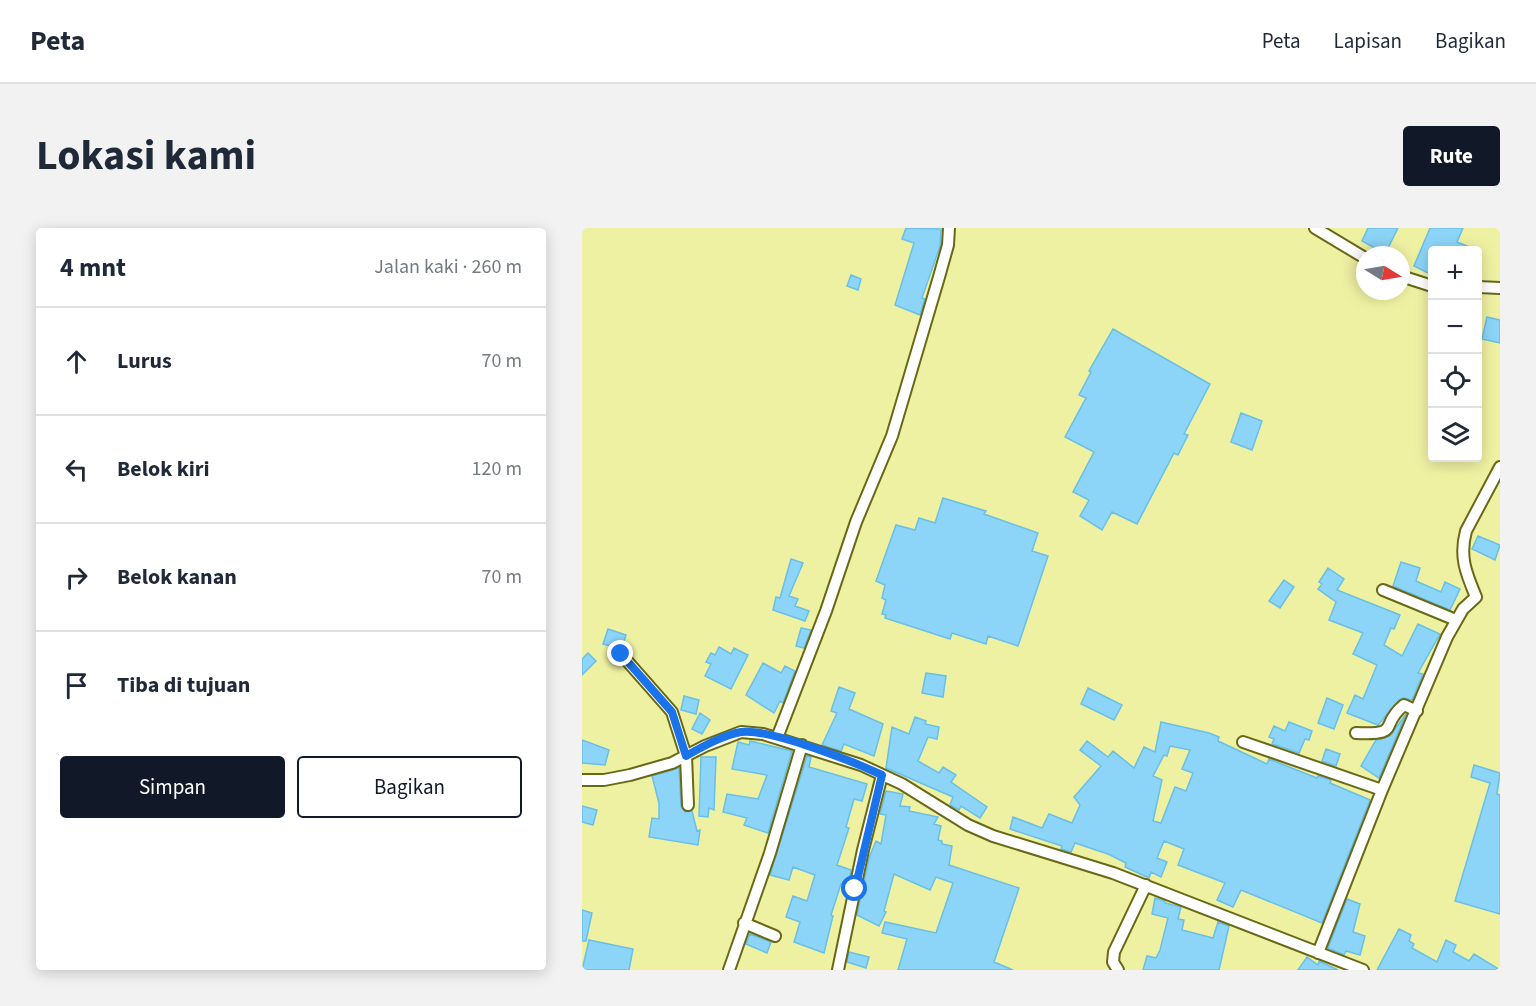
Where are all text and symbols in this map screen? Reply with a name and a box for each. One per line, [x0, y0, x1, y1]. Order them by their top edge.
text: Peta [30, 21, 85, 61]
text: Peta [1262, 26, 1301, 56]
text: Lapisan [1334, 26, 1402, 56]
text: Bagikan [1435, 26, 1506, 56]
text: Lokasi kami [36, 126, 256, 186]
button: Rute [1403, 126, 1500, 186]
north arrow [1356, 246, 1410, 300]
map controls [1428, 246, 1482, 462]
button: + [1428, 246, 1482, 300]
text: 4 mnt [60, 249, 126, 286]
text: Jalan kaki · 260 m [374, 253, 522, 281]
button: − [1428, 300, 1482, 354]
icon: ahead [60, 345, 93, 378]
text: Lurus [117, 345, 172, 377]
text: 70 m [482, 347, 522, 375]
button: locate [1428, 354, 1482, 408]
button: layers [1428, 408, 1482, 462]
icon: left [60, 453, 93, 486]
text: Belok kiri [117, 453, 210, 485]
text: 120 m [472, 455, 522, 483]
icon: right [60, 561, 93, 594]
text: Belok kanan [117, 561, 237, 593]
text: 70 m [482, 563, 522, 591]
route end [607, 640, 633, 666]
icon: arrive [60, 669, 93, 702]
text: Tiba di tujuan [117, 669, 250, 701]
button: Simpan [60, 756, 285, 818]
button: Bagikan [297, 756, 522, 818]
route start [841, 875, 867, 901]

